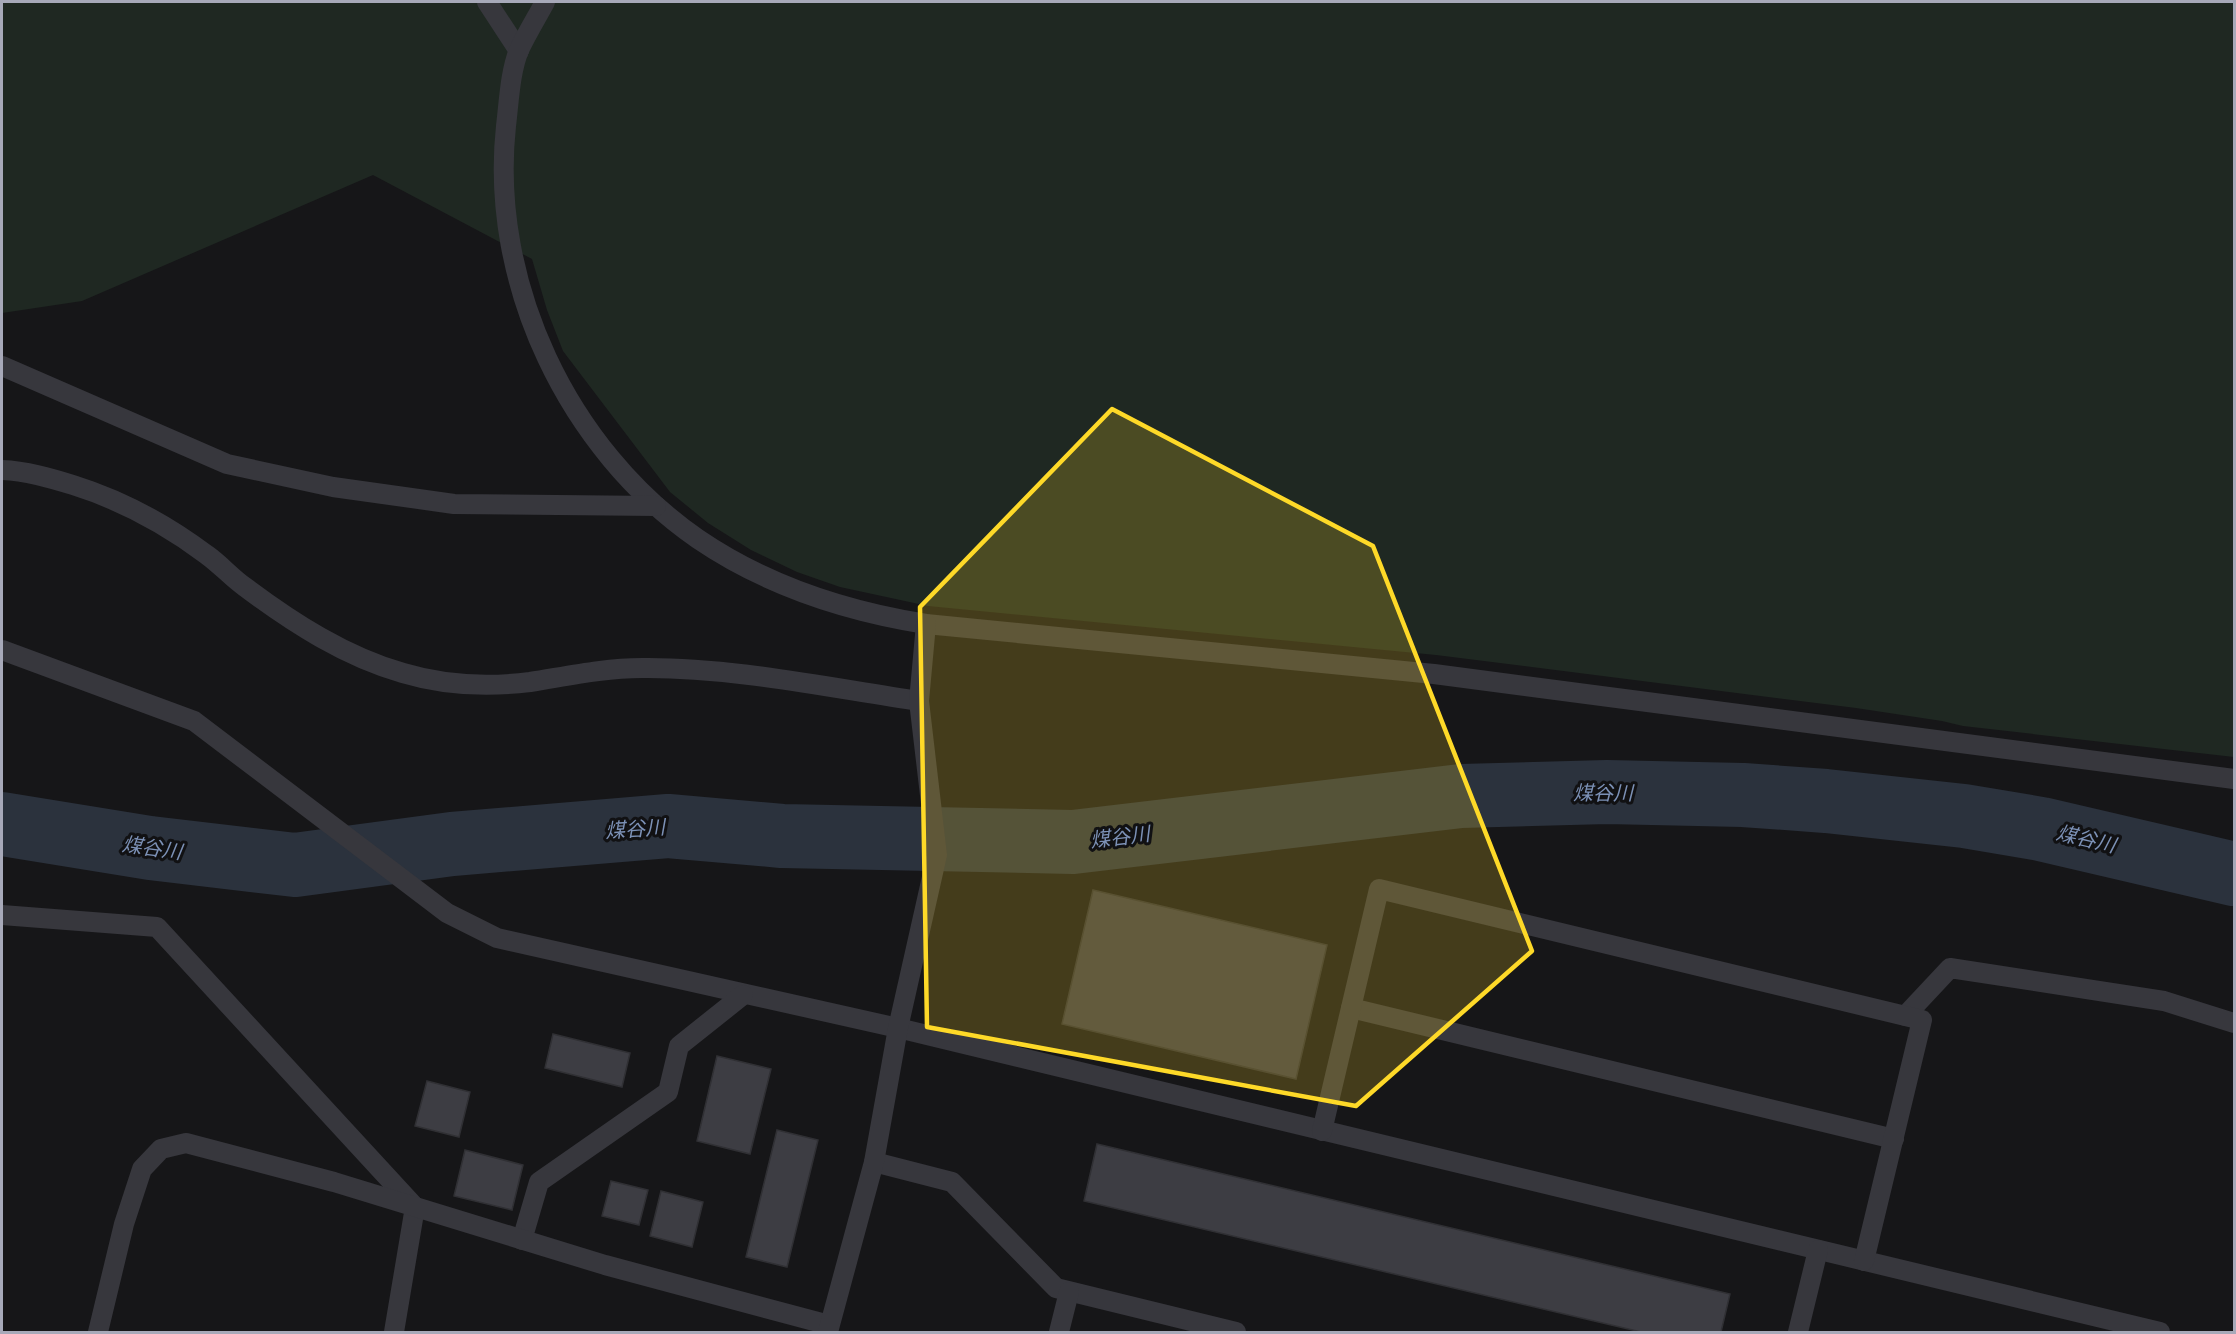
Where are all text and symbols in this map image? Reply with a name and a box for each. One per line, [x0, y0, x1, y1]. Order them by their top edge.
water label: 煤谷川 [1573, 781, 1635, 805]
water label: 煤谷川 [604, 815, 668, 843]
water label: 煤谷川 [1089, 821, 1153, 853]
water label: 煤谷川 [2054, 821, 2120, 858]
water label: 煤谷川 [121, 832, 185, 864]

